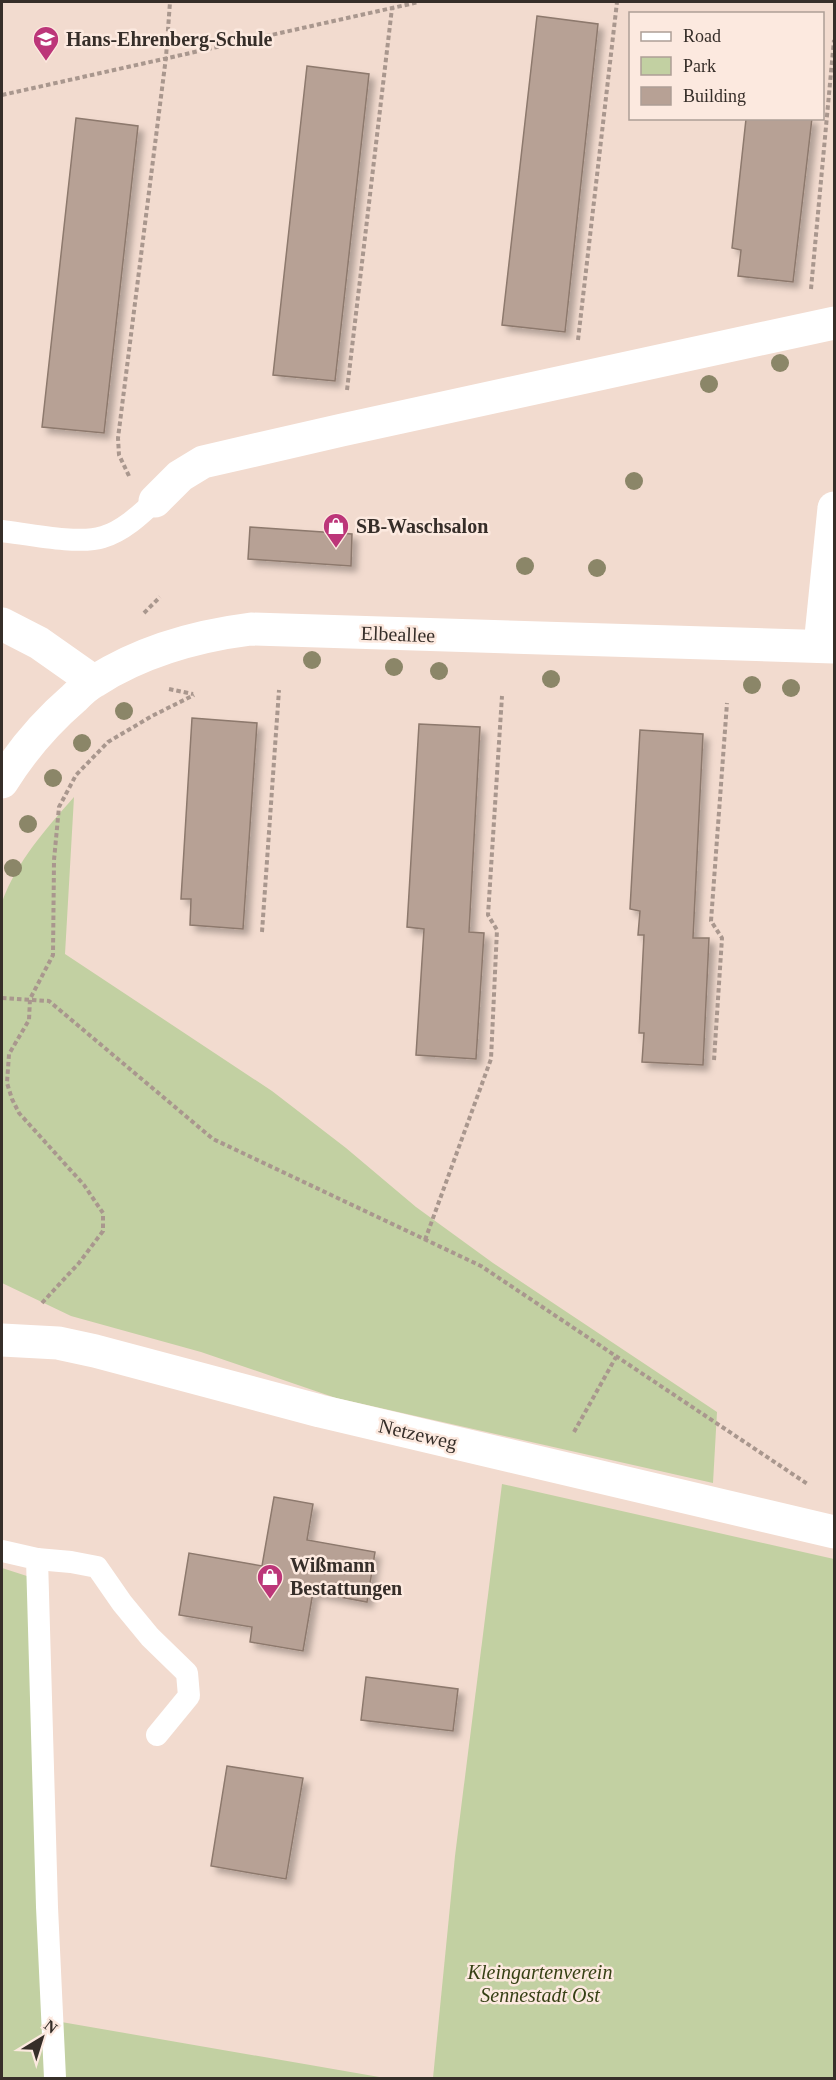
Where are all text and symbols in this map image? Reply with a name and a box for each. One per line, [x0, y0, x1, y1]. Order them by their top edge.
legend [629, 12, 824, 120]
school or university icon: Hans-Ehrenberg-Schule [31, 24, 61, 62]
text: Road [683, 26, 721, 46]
place label: Hans-Ehrenberg-Schule [66, 28, 272, 51]
text: Park [683, 56, 716, 76]
text: Building [683, 86, 746, 106]
shop icon: SB-Waschsalon [321, 511, 351, 549]
place label: SB-Waschsalon [356, 515, 488, 537]
street label: Elbeallee [360, 622, 436, 646]
street label: Netzeweg [376, 1414, 459, 1455]
place label: Wißmann Bestattungen [290, 1554, 402, 1600]
shop icon: Wißmann Bestattungen [255, 1562, 285, 1600]
park label: Kleingartenverein Sennestadt Ost [467, 1961, 612, 2006]
north arrow [12, 2008, 72, 2068]
text: N [41, 2016, 61, 2037]

